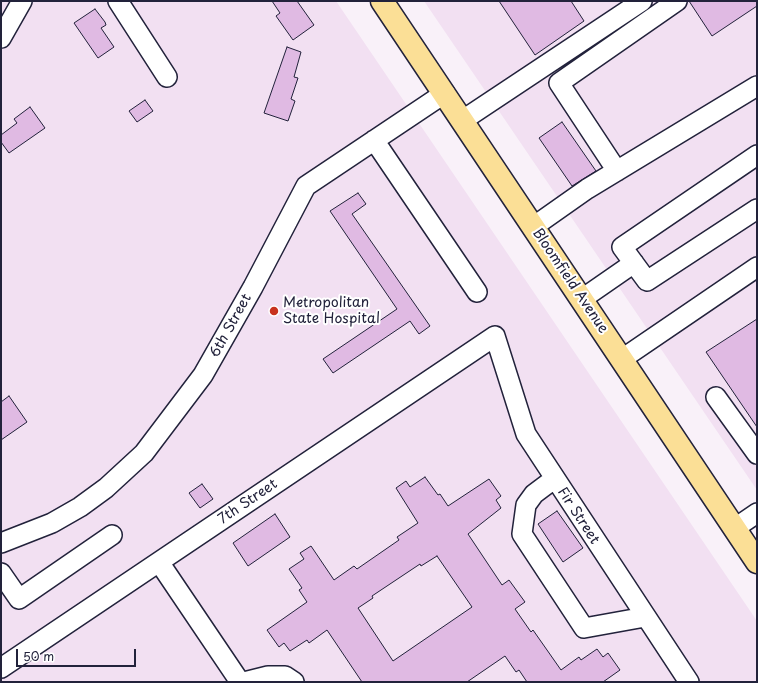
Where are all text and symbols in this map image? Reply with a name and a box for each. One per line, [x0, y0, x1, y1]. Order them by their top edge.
street label: Bloomfield Avenue [529, 225, 611, 337]
street label: 6th Street [207, 291, 255, 361]
place label: Metropolitan State Hospital [283, 295, 380, 328]
marker: Metropolitan State Hospital [268, 305, 280, 317]
street label: 7th Street [215, 476, 281, 528]
street label: Fir Street [553, 484, 603, 548]
scale bar [18, 641, 138, 667]
text: 50 m [23, 647, 54, 665]

